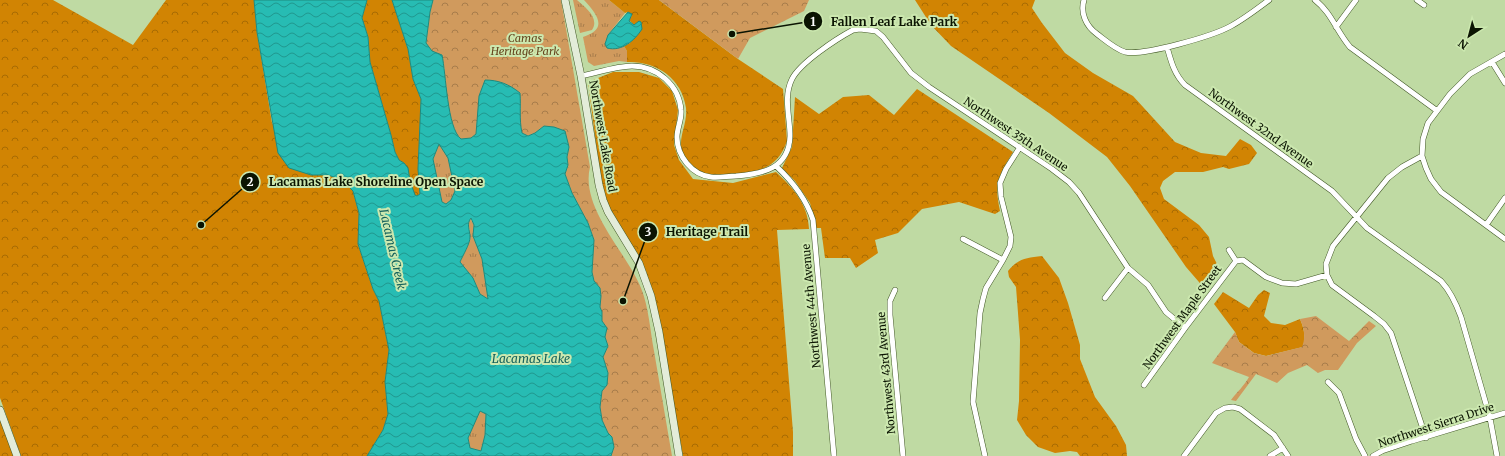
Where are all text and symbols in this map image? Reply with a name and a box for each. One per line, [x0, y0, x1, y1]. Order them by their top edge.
callout: Fallen Leaf Lake Park [803, 9, 966, 33]
text: 1 [810, 14, 816, 29]
text: Fallen Leaf Lake Park [831, 14, 958, 29]
north arrow [1449, 16, 1489, 56]
park label: Camas Heritage Park [490, 31, 559, 58]
text: N [1455, 36, 1471, 52]
street label: Northwest Lake Road [586, 79, 620, 193]
street label: Northwest 32nd Avenue [1206, 85, 1316, 171]
street label: Northwest 35th Avenue [961, 94, 1071, 174]
callout: Lacamas Lake Shoreline Open Space [240, 170, 491, 194]
text: 2 [246, 174, 254, 189]
text: Lacamas Lake Shoreline Open Space [269, 174, 484, 189]
water label: Lacamas Creek [376, 207, 410, 291]
callout: Heritage Trail [638, 220, 757, 244]
text: 3 [645, 224, 652, 239]
text: Heritage Trail [666, 224, 748, 239]
street label: Northwest 44th Avenue [799, 243, 823, 369]
street label: Northwest Maple Street [1140, 262, 1225, 372]
street label: Northwest 43rd Avenue [874, 311, 898, 435]
water label: Lacamas Lake [492, 351, 570, 366]
street label: Northwest Sierra Drive [1376, 400, 1496, 450]

